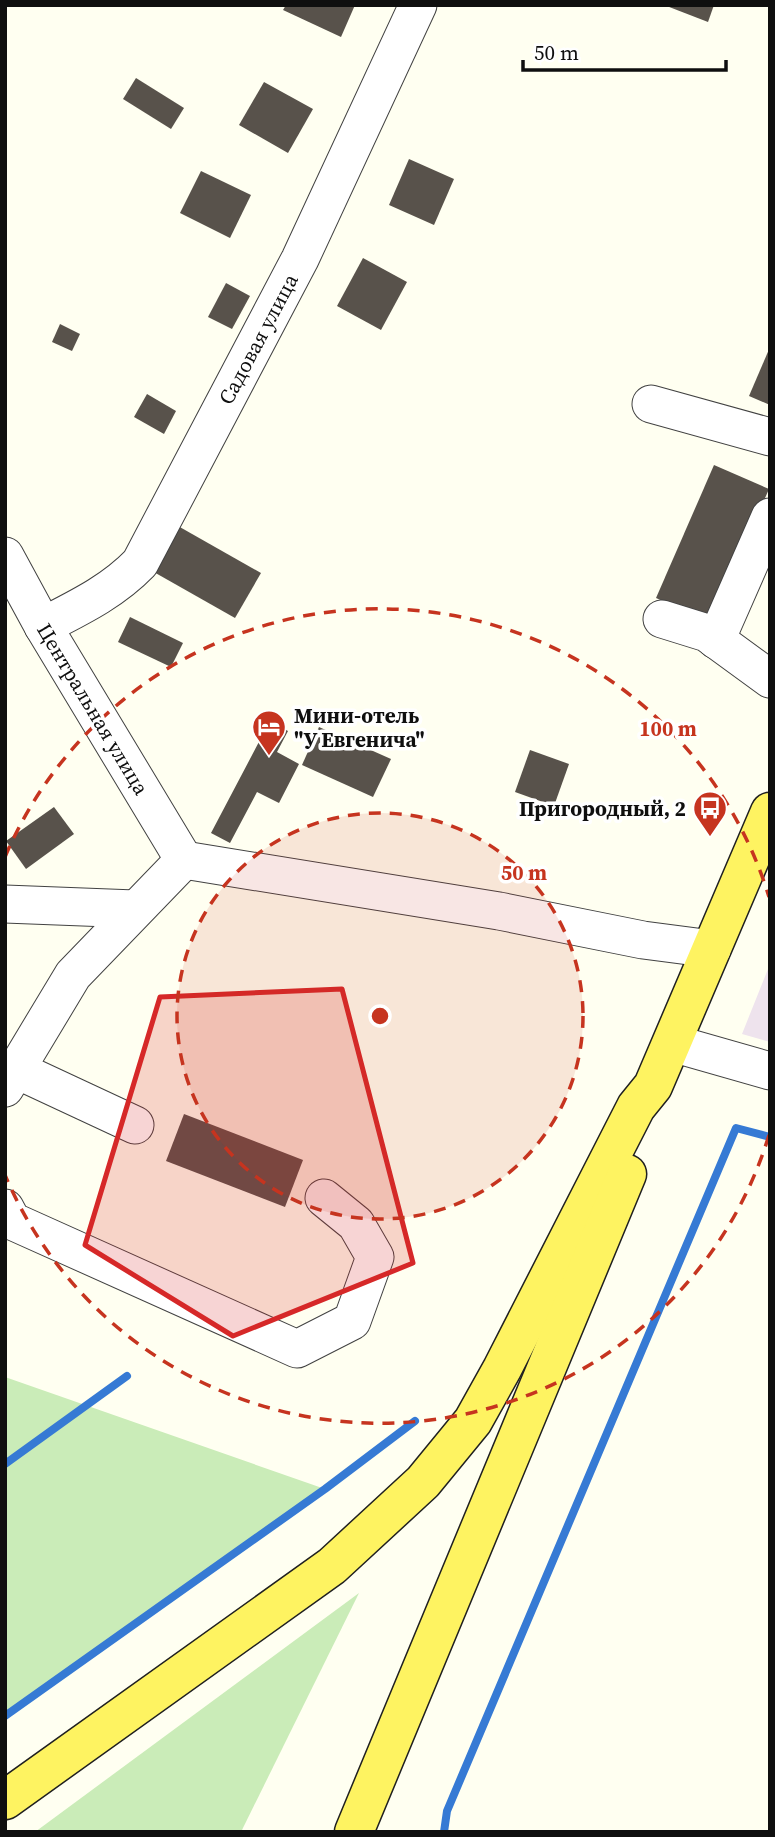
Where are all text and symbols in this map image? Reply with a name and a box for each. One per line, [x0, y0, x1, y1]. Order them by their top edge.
scale bar [523, 28, 726, 72]
text: 50 m [534, 38, 579, 67]
street label: Садовая улица [211, 268, 305, 409]
street label: Центральная улица [30, 618, 156, 801]
place label: Мини-отель "У Евгенича" [294, 701, 425, 754]
hotel icon: Мини-отель "У Евгенича" [250, 708, 288, 757]
text: 100 m [639, 714, 697, 743]
bus stop icon: Пригородный, 2 [691, 789, 729, 838]
place label: Пригородный, 2 [519, 794, 686, 823]
text: 50 m [501, 858, 547, 887]
centre of rings [368, 1004, 392, 1028]

